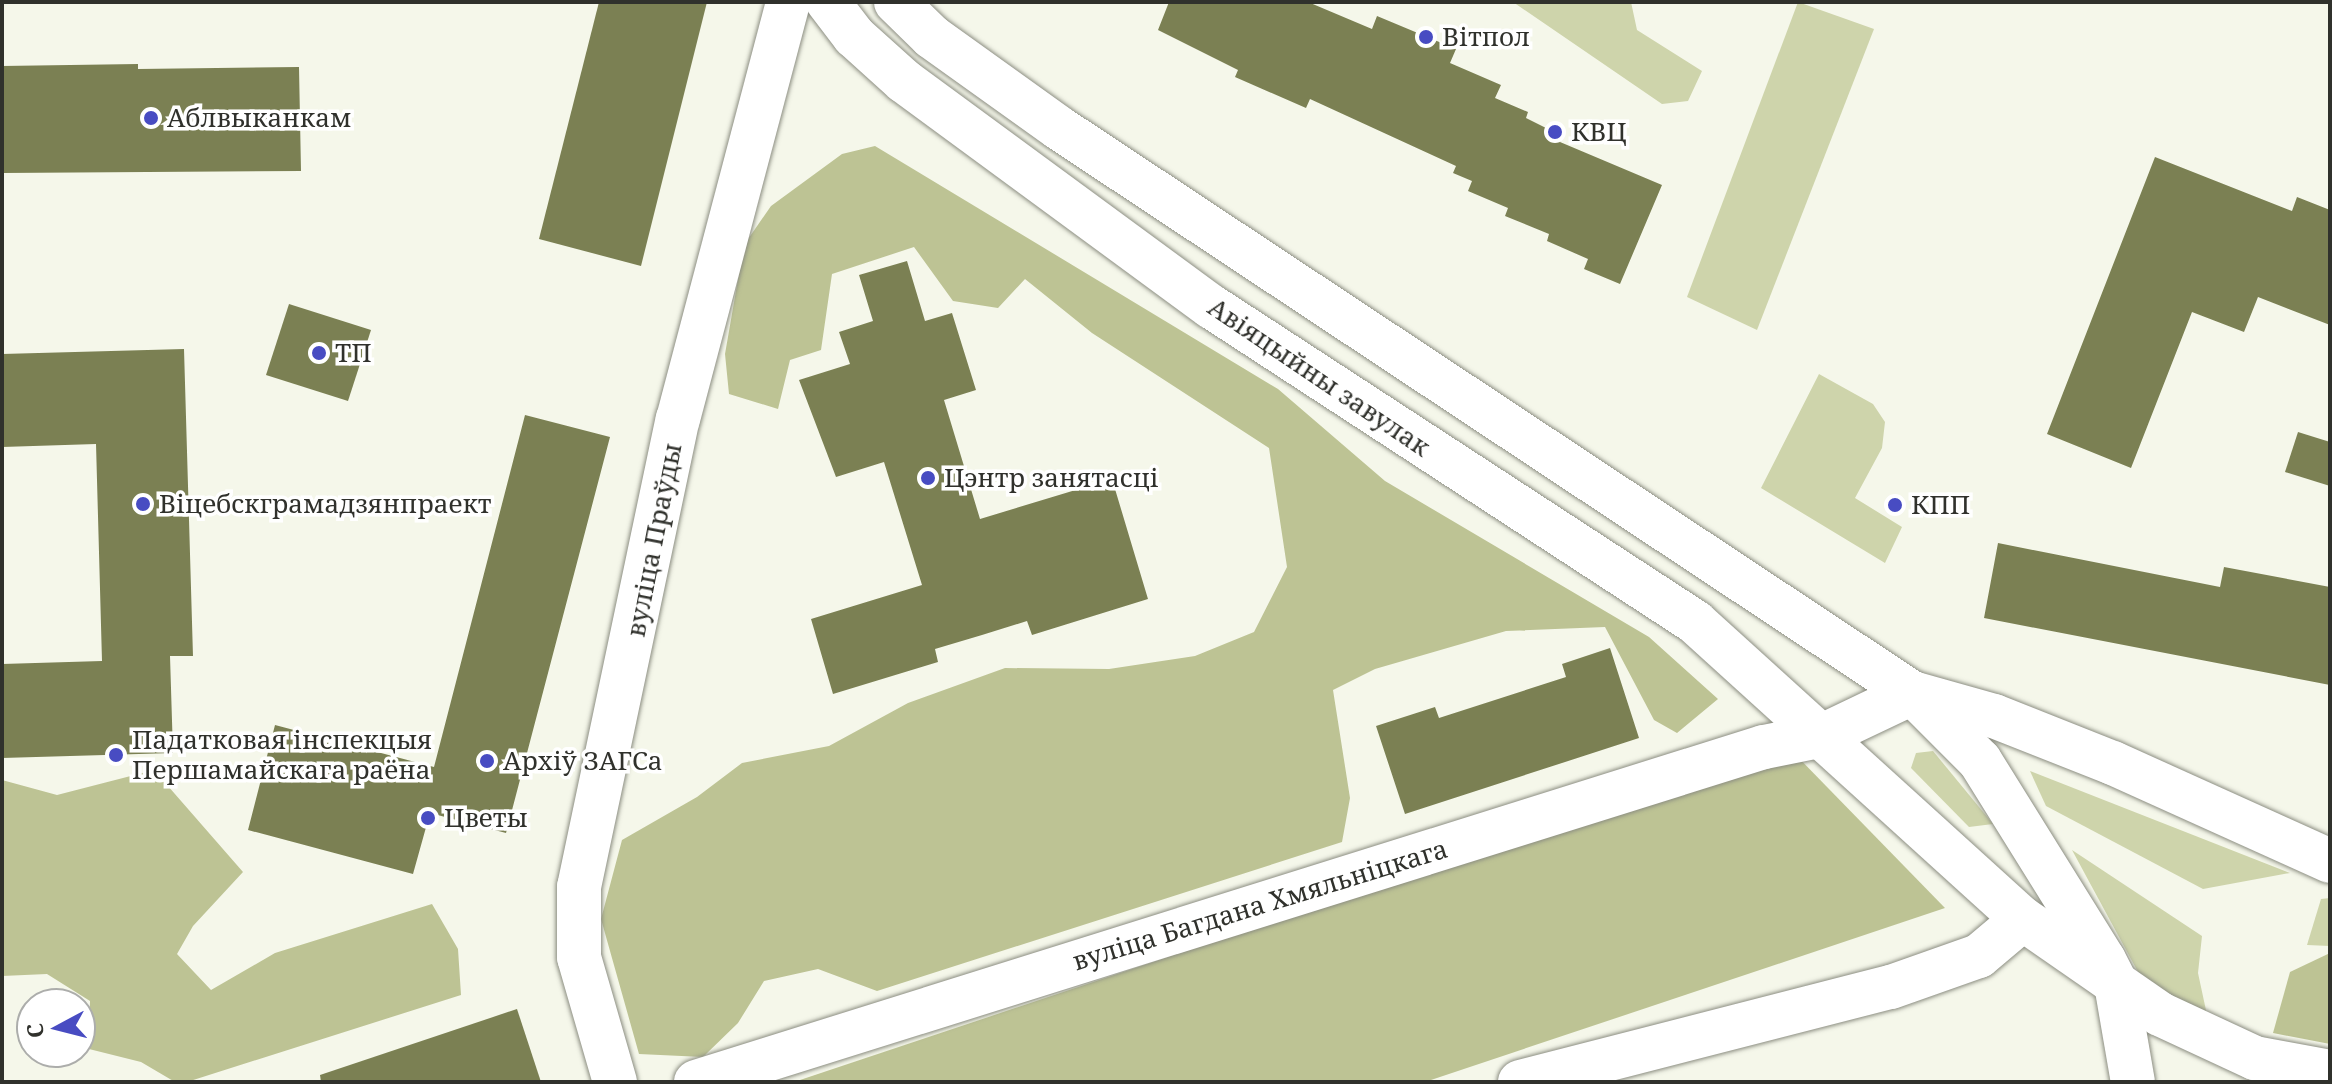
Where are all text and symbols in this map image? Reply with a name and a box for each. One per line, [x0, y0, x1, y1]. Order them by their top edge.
place label: Вітпол [1442, 21, 1530, 53]
marker: Вітпол [1417, 28, 1435, 46]
place label: Аблвыканкам [167, 102, 351, 134]
marker: Аблвыканкам [142, 109, 160, 127]
place label: КВЦ [1571, 116, 1627, 148]
marker: КВЦ [1546, 123, 1564, 141]
street label: Авіяцыйны завулак [1202, 291, 1436, 463]
place label: ТП [335, 337, 372, 369]
marker: ТП [310, 344, 328, 362]
street label: вуліца Праўды [620, 440, 688, 640]
place label: Цэнтр занятасці [944, 462, 1159, 494]
marker: Цэнтр занятасці [919, 469, 937, 487]
place label: Віцебскграмадзянпраект [159, 488, 492, 520]
place label: КПП [1911, 489, 1970, 521]
marker: Віцебскграмадзянпраект [134, 495, 152, 513]
marker: КПП [1886, 496, 1904, 514]
place label: Падатковая інспекцыя Першамайскага раёна [132, 724, 432, 786]
place label: Архіў ЗАГСа [503, 745, 663, 777]
marker: Падатковая інспекцыя Першамайскага раёна [107, 746, 125, 764]
marker: Архіў ЗАГСа [478, 752, 496, 770]
place label: Цветы [444, 802, 528, 834]
marker: Цветы [419, 809, 437, 827]
street label: вуліца Багдана Хмяльніцкага [1069, 833, 1451, 977]
north arrow [16, 988, 96, 1068]
text: С [18, 1022, 50, 1040]

